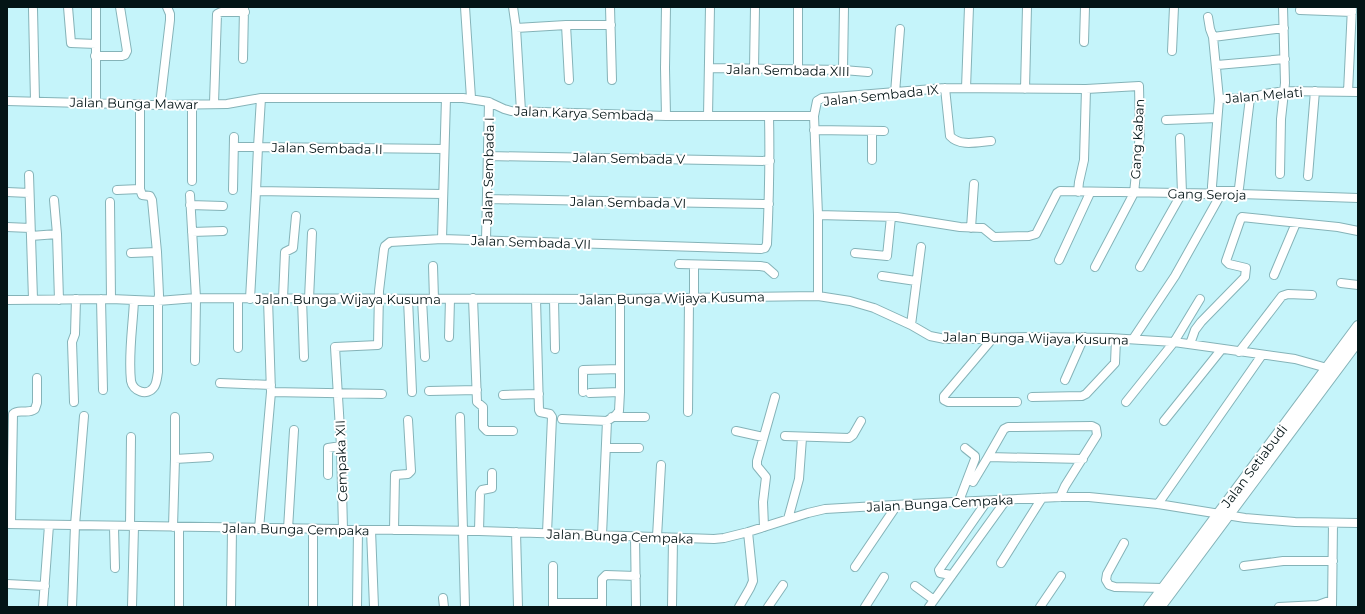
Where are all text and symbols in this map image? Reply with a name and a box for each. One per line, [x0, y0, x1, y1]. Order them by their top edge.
street label: Jalan Sembada XIII [725, 61, 850, 79]
street label: Jalan Sembada IX [822, 81, 940, 109]
street label: Jalan Melati [1224, 84, 1303, 106]
street label: Jalan Bunga Mawar [68, 94, 199, 112]
street label: Gang Kaban [1127, 98, 1147, 180]
street label: Jalan Karya Sembada [513, 103, 654, 123]
street label: Jalan Sembada I [479, 117, 497, 226]
street label: Jalan Sembada II [270, 139, 383, 157]
street label: Jalan Sembada V [572, 149, 686, 167]
street label: Gang Seroja [1167, 185, 1247, 203]
street label: Jalan Sembada VI [569, 193, 686, 211]
street label: Jalan Sembada VII [470, 232, 591, 252]
street label: Jalan Bunga Wijaya Kusuma [578, 288, 765, 308]
street label: Jalan Bunga Wijaya Kusuma [254, 291, 441, 307]
street label: Jalan Bunga Wijaya Kusuma [942, 328, 1129, 348]
street label: Cempaka XII [332, 420, 350, 502]
street label: Jalan Setiabudi [1217, 421, 1290, 511]
street label: Jalan Bunga Cempaka [865, 491, 1014, 515]
street label: Jalan Bunga Cempaka [221, 520, 370, 538]
street label: Jalan Bunga Cempaka [545, 525, 694, 547]

